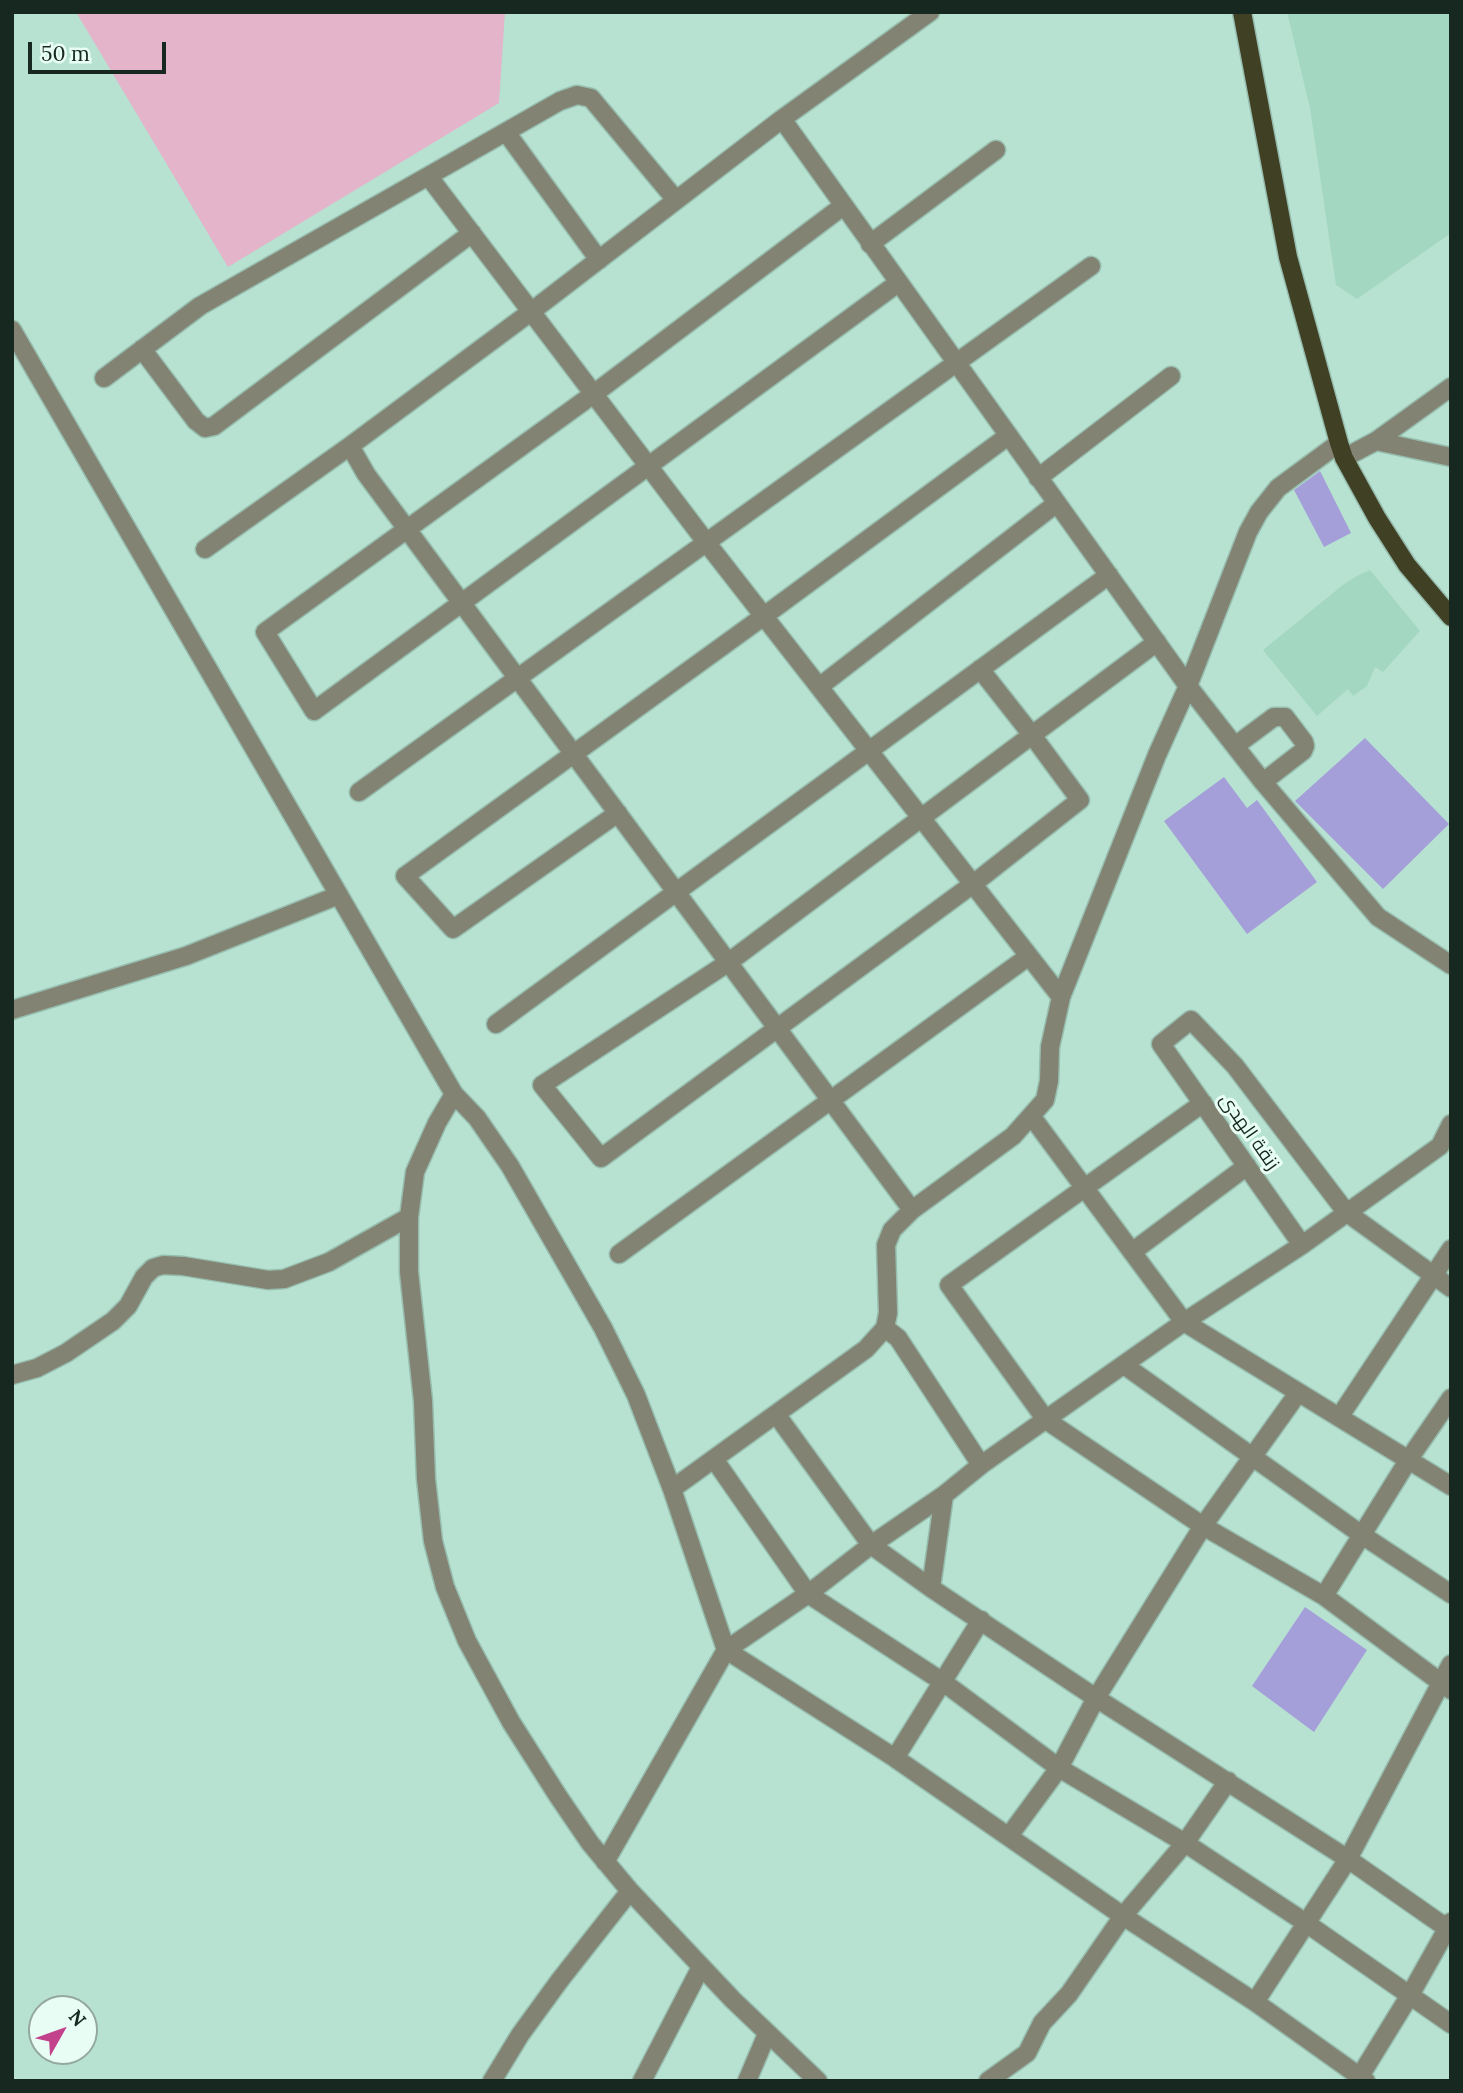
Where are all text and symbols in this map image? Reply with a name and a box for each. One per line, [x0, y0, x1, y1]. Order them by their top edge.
scale bar [32, 28, 170, 72]
text: 50 m [41, 40, 90, 67]
street label: زنقة الهدى [1214, 1089, 1284, 1175]
north arrow [28, 1995, 98, 2065]
text: N [64, 2004, 91, 2031]

